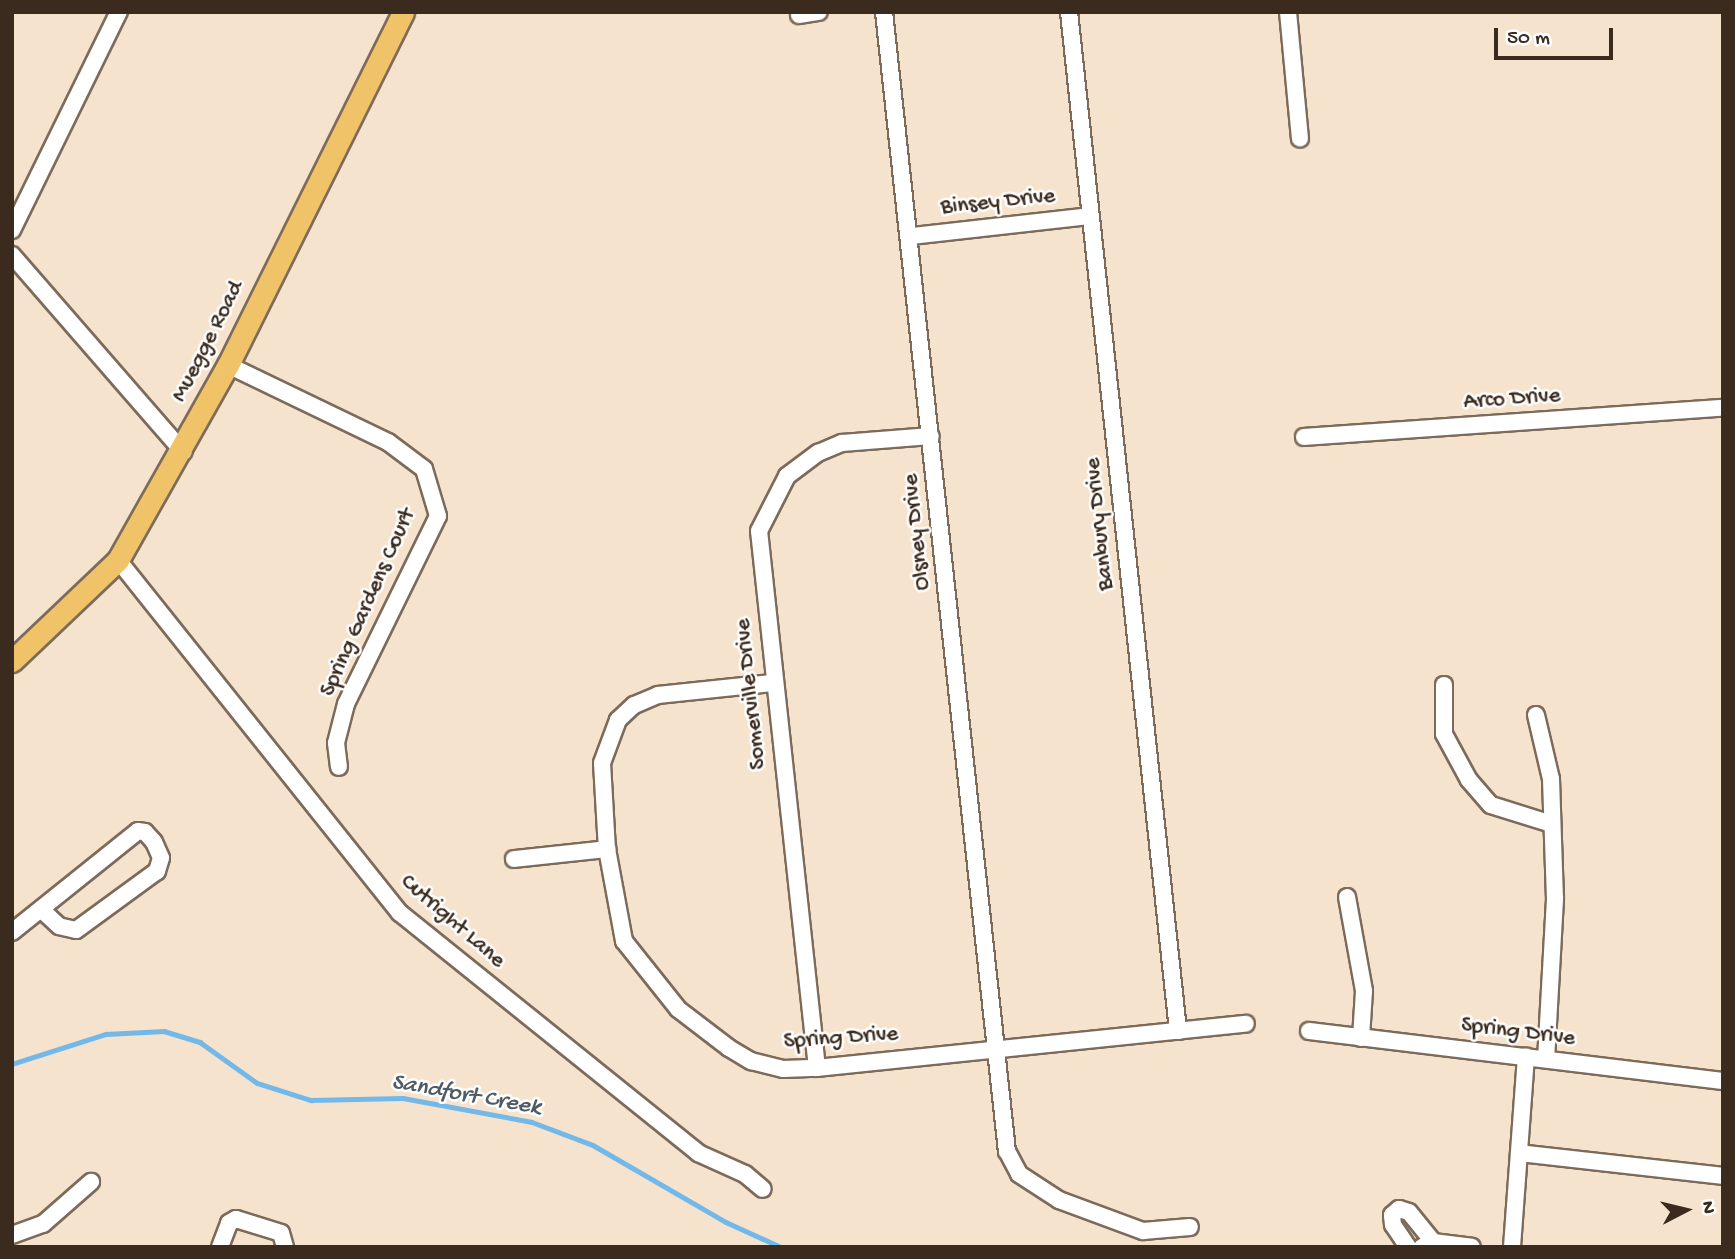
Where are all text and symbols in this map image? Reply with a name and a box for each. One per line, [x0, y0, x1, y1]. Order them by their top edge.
scale bar [1497, 14, 1616, 58]
text: 50 m [1507, 27, 1550, 52]
street label: Binsey Drive [939, 183, 1057, 223]
street label: Muegge Road [167, 277, 251, 407]
street label: Arco Drive [1463, 383, 1561, 417]
street label: Banbury Drive [1080, 456, 1122, 592]
street label: Olsney Drive [898, 472, 938, 592]
street label: Spring Gardens Court [315, 505, 423, 701]
street label: Somerville Drive [730, 617, 774, 771]
street label: Cutright Lane [394, 869, 510, 975]
street label: Spring Drive [1459, 1012, 1577, 1054]
street label: Spring Drive [783, 1021, 899, 1057]
water label: Sandfort Creek [389, 1069, 543, 1123]
north arrow [1651, 1175, 1721, 1245]
text: N [1695, 1200, 1720, 1215]

